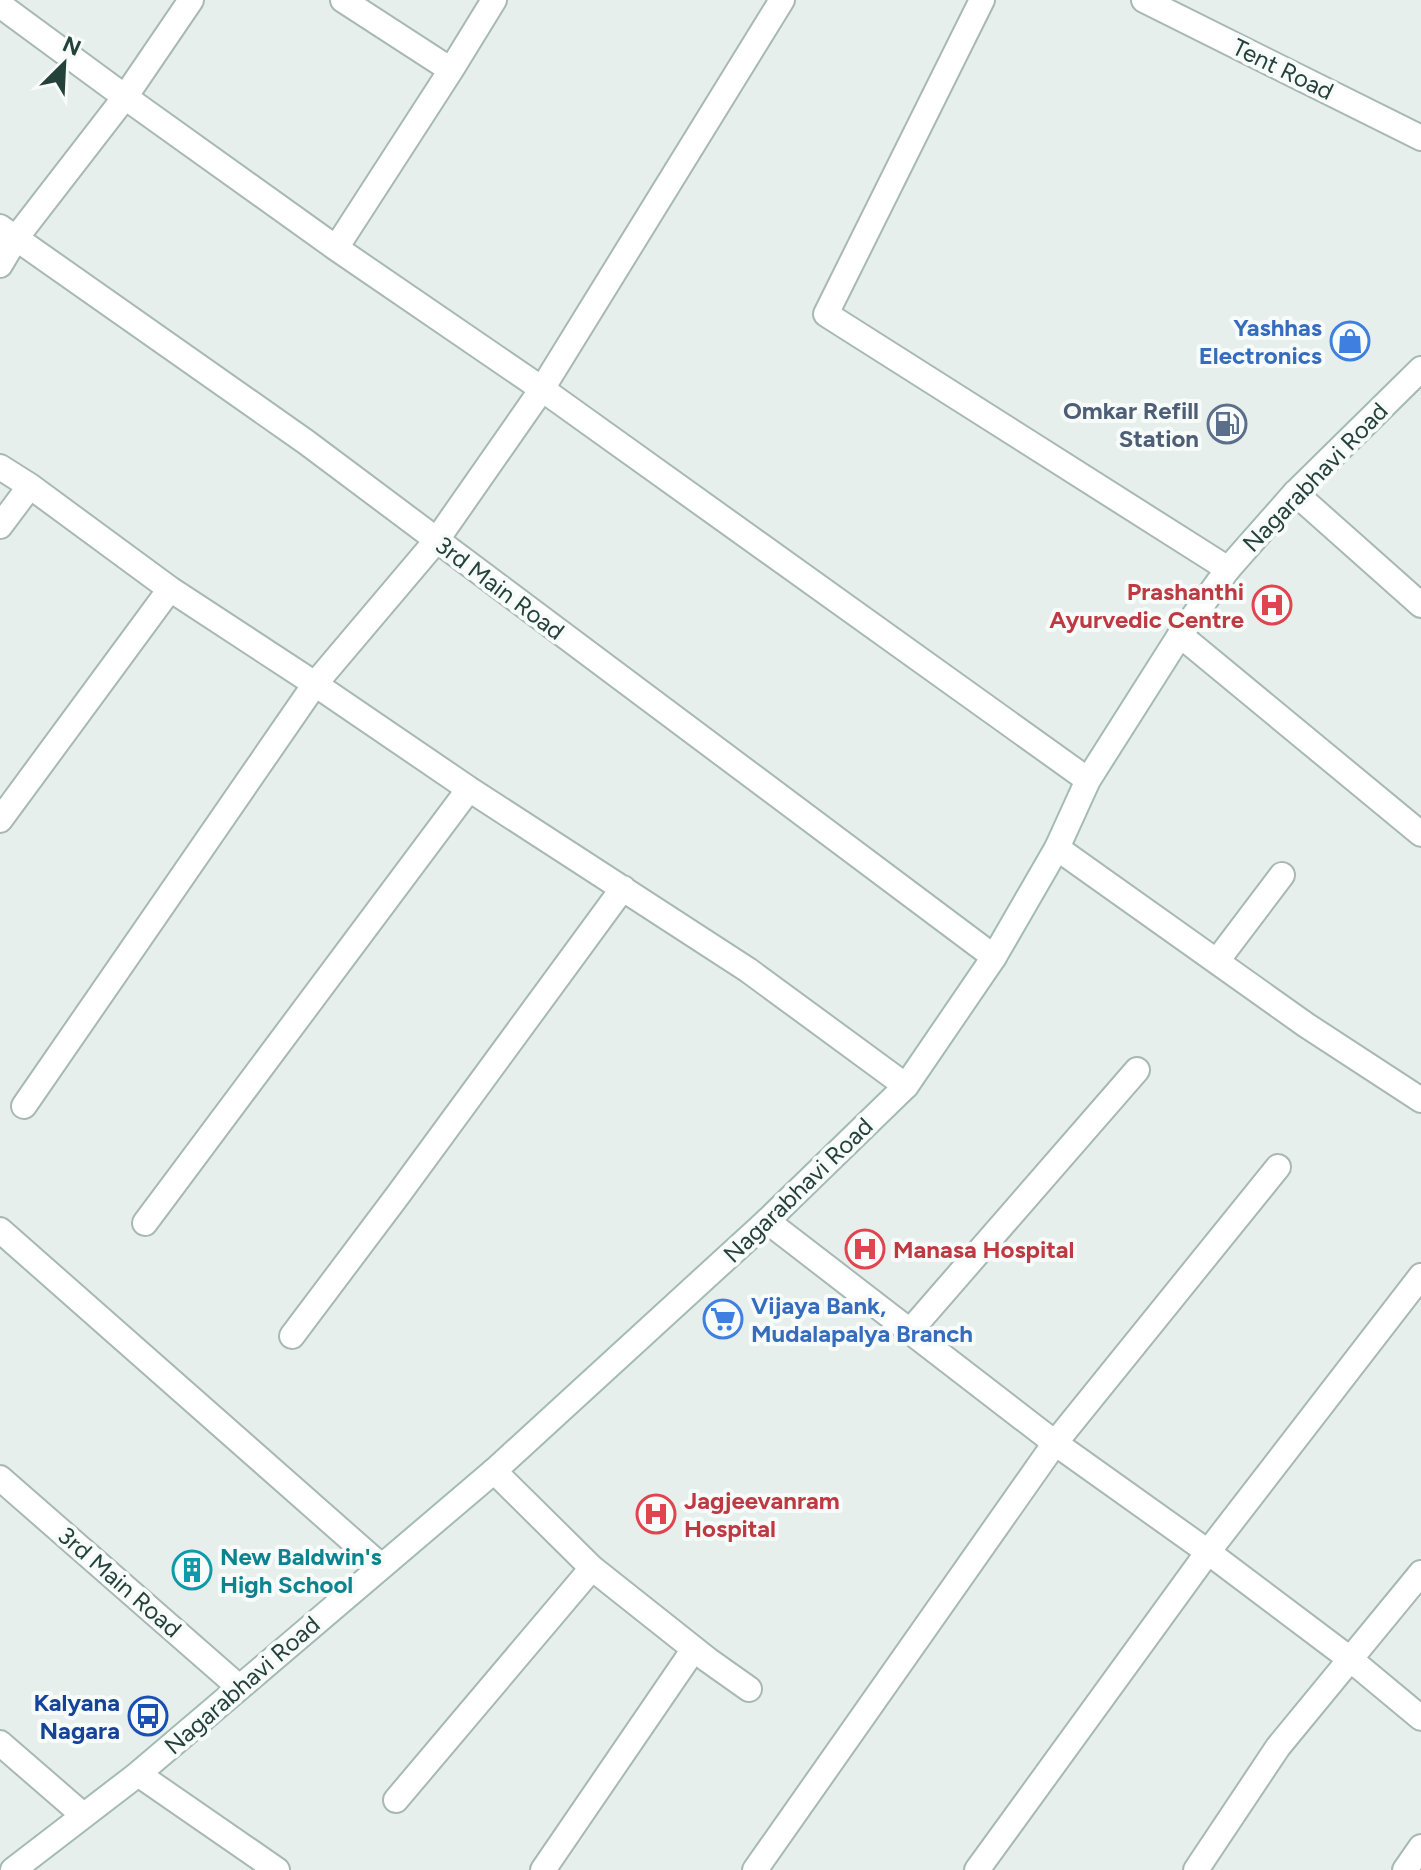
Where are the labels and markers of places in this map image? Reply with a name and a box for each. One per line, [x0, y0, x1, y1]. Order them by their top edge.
place label: Yashhas Electronics [1199, 313, 1322, 370]
shop icon: Yashhas Electronics [1329, 320, 1371, 362]
place label: Omkar Refill Station [1063, 396, 1199, 453]
fuel station icon: Omkar Refill Station [1206, 403, 1248, 445]
place label: Prashanthi Ayurvedic Centre [1049, 577, 1244, 634]
hospital icon: Prashanthi Ayurvedic Centre [1251, 584, 1293, 626]
hospital icon: Manasa Hospital [844, 1228, 886, 1270]
place label: Manasa Hospital [893, 1235, 1074, 1264]
place label: Vijaya Bank, Mudalapalya Branch [751, 1291, 973, 1348]
supermarket icon: Vijaya Bank, Mudalapalya Branch [702, 1298, 744, 1340]
place label: Jagjeevanram Hospital [684, 1486, 840, 1543]
hospital icon: Jagjeevanram Hospital [635, 1493, 677, 1535]
place label: New Baldwin's High School [220, 1542, 382, 1599]
building icon: New Baldwin's High School [171, 1549, 213, 1591]
place label: Kalyana Nagara [33, 1688, 120, 1745]
bus stop icon: Kalyana Nagara [127, 1695, 169, 1737]

